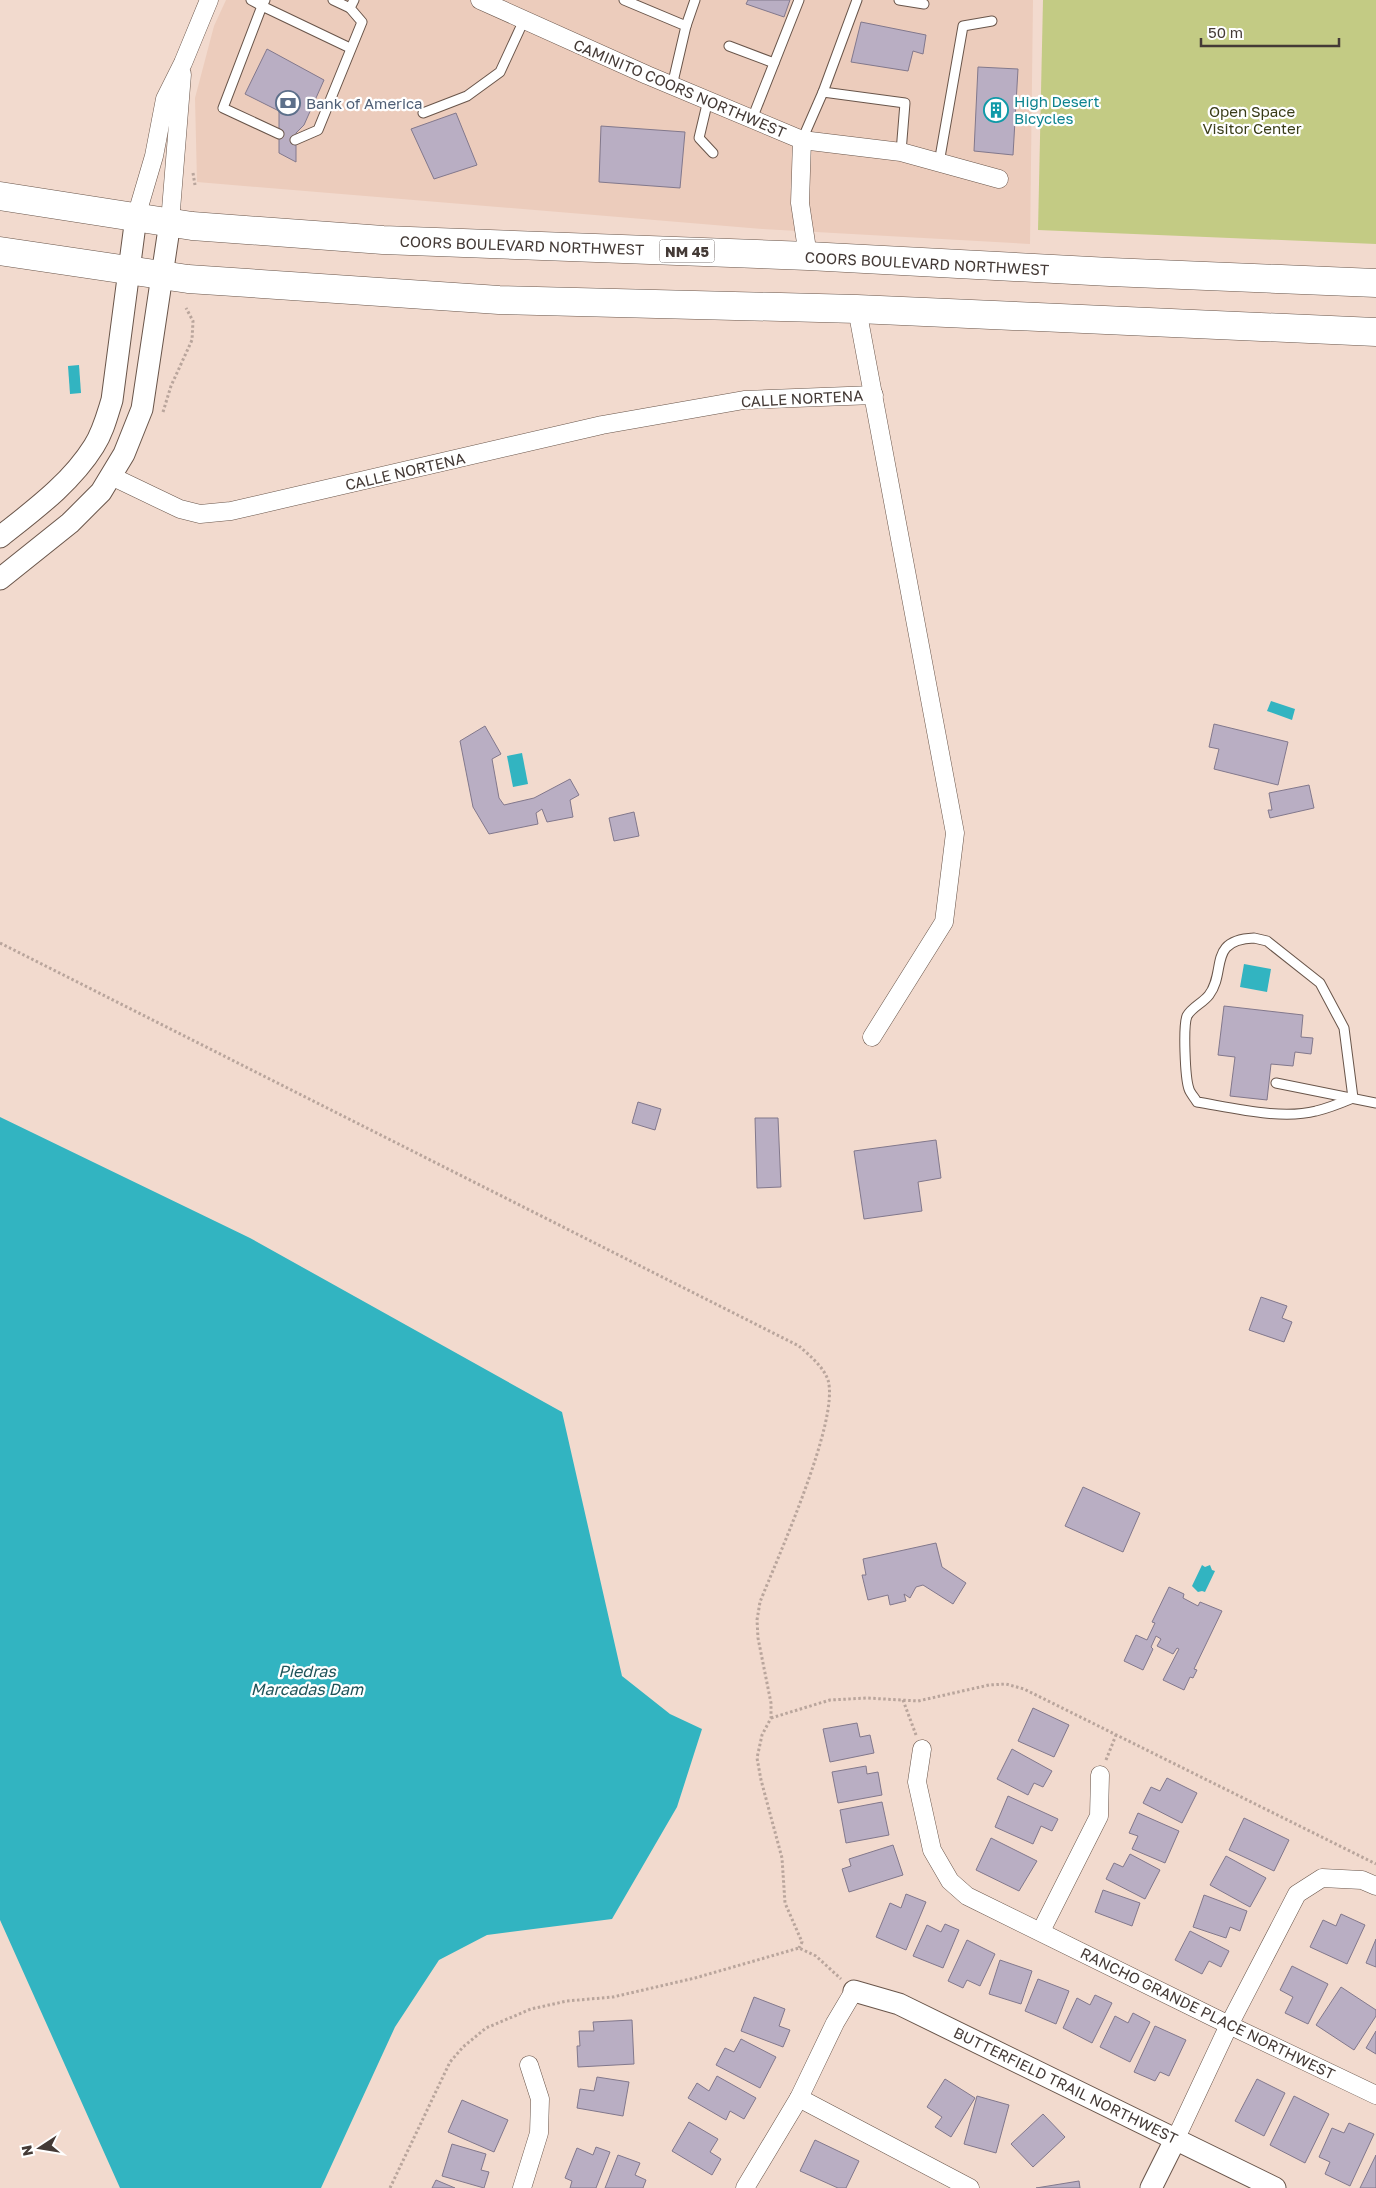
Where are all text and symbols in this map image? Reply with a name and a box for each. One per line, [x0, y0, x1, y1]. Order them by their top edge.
scale bar [1201, 15, 1338, 47]
text: 50 m [1208, 23, 1243, 41]
street label: CAMINITO COORS NORTHWEST [571, 35, 789, 141]
bank icon: Bank of America [275, 90, 301, 116]
place label: High Desert Bicycles [1014, 92, 1100, 127]
place label: Bank of America [306, 94, 423, 112]
building icon: High Desert Bicycles [983, 97, 1009, 123]
park label: Open Space Visitor Center [1202, 102, 1302, 137]
street label: COORS BOULEVARD NORTHWEST [399, 232, 645, 258]
road number: NM 45 [660, 240, 714, 262]
street label: COORS BOULEVARD NORTHWEST [804, 248, 1050, 278]
street label: CALLE NORTENA [740, 386, 864, 410]
street label: CALLE NORTENA [343, 448, 467, 494]
water label: Piedras Marcadas Dam [251, 1661, 364, 1699]
street label: RANCHO GRANDE PLACE NORTHWEST [1078, 1943, 1338, 2083]
street label: BUTTERFIELD TRAIL NORTHWEST [951, 2023, 1181, 2147]
north arrow [15, 2123, 65, 2173]
text: N [17, 2144, 36, 2158]

